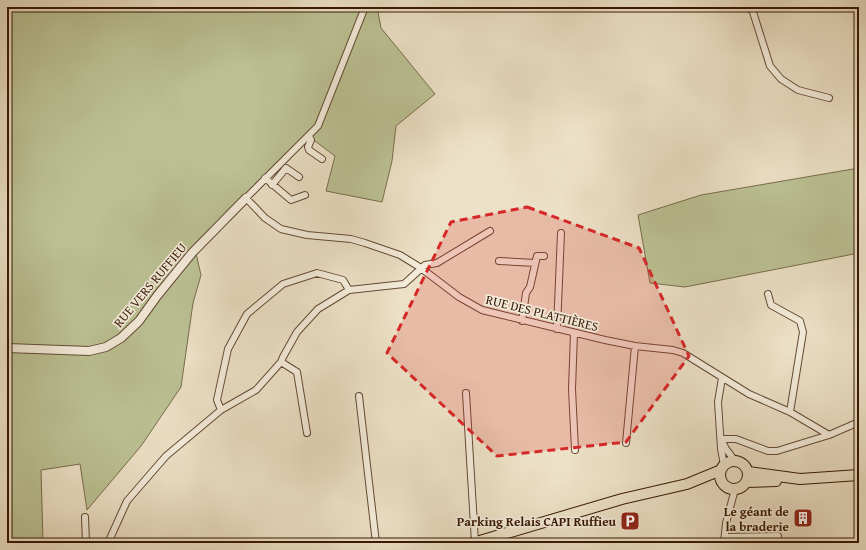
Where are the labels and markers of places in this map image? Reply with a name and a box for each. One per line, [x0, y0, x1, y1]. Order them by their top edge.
place label: Le géant de la braderie [724, 502, 789, 536]
building icon: Le géant de la braderie [792, 507, 814, 529]
parking icon: Parking Relais CAPI Ruffieu [619, 510, 641, 532]
place label: Parking Relais CAPI Ruffieu [457, 512, 617, 531]

